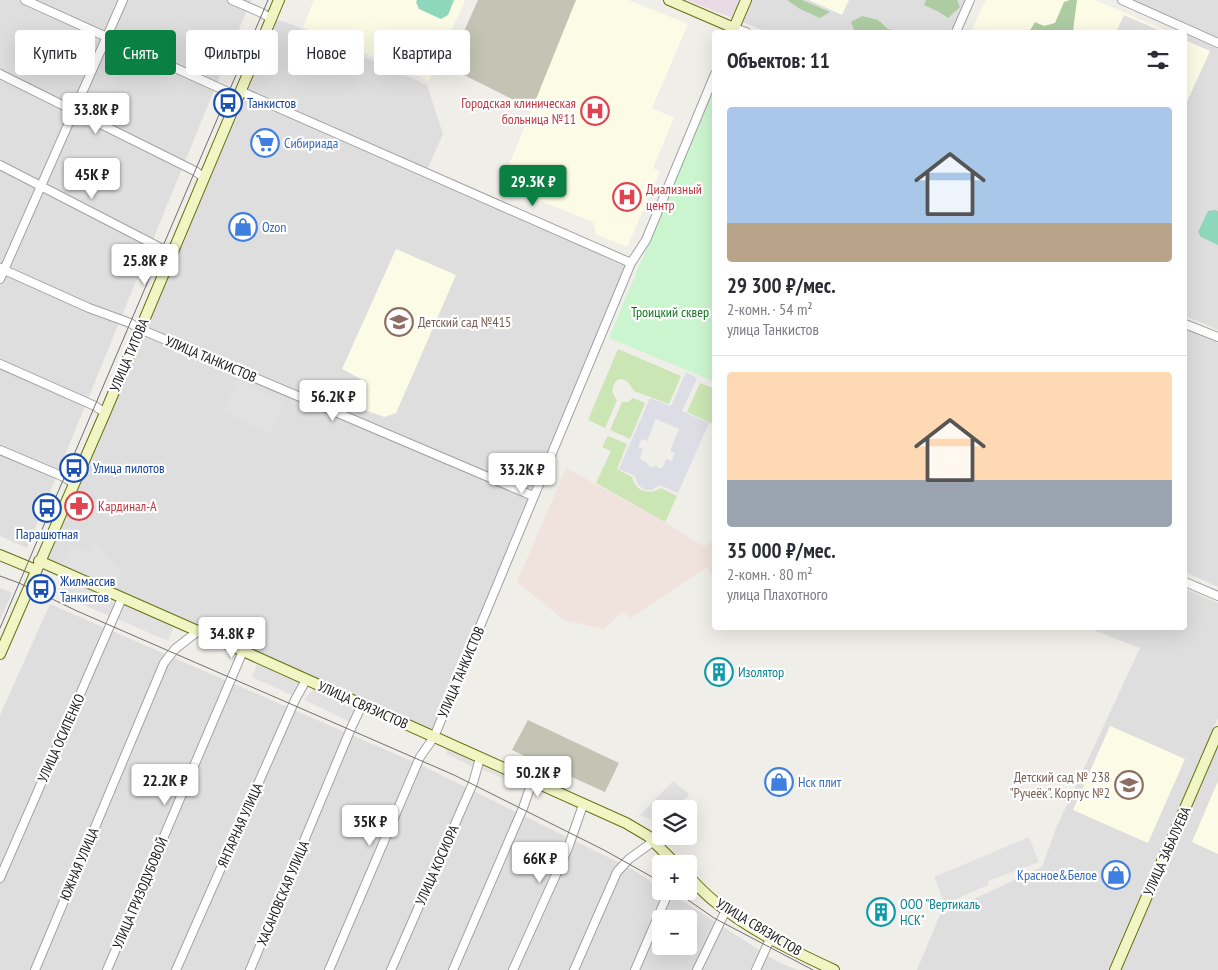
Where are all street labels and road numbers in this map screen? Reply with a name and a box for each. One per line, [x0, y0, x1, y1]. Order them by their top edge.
street label: УЛИЦА ТИТОВА [106, 315, 153, 394]
street label: УЛИЦА ТАНКИСТОВ [163, 332, 259, 386]
street label: УЛИЦА ТАНКИСТОВ [434, 624, 488, 720]
street label: УЛИЦА СВЯЗИСТОВ [315, 677, 411, 733]
street label: УЛИЦА ОСИПЕНКО [34, 691, 89, 785]
street label: ЯНТАРНАЯ УЛИЦА [213, 780, 267, 870]
street label: УЛИЦА ЗАБАЛУЕВА [1139, 803, 1195, 898]
street label: УЛИЦА КОСИОРА [411, 822, 463, 908]
street label: ЮЖНАЯ УЛИЦА [56, 825, 103, 903]
street label: УЛИЦА ГРИЗОДУБОВОЙ [108, 835, 172, 951]
street label: ХАСАНОВСКАЯ УЛИЦА [253, 838, 313, 948]
street label: УЛИЦА СВЯЗИСТОВ [713, 894, 805, 960]

